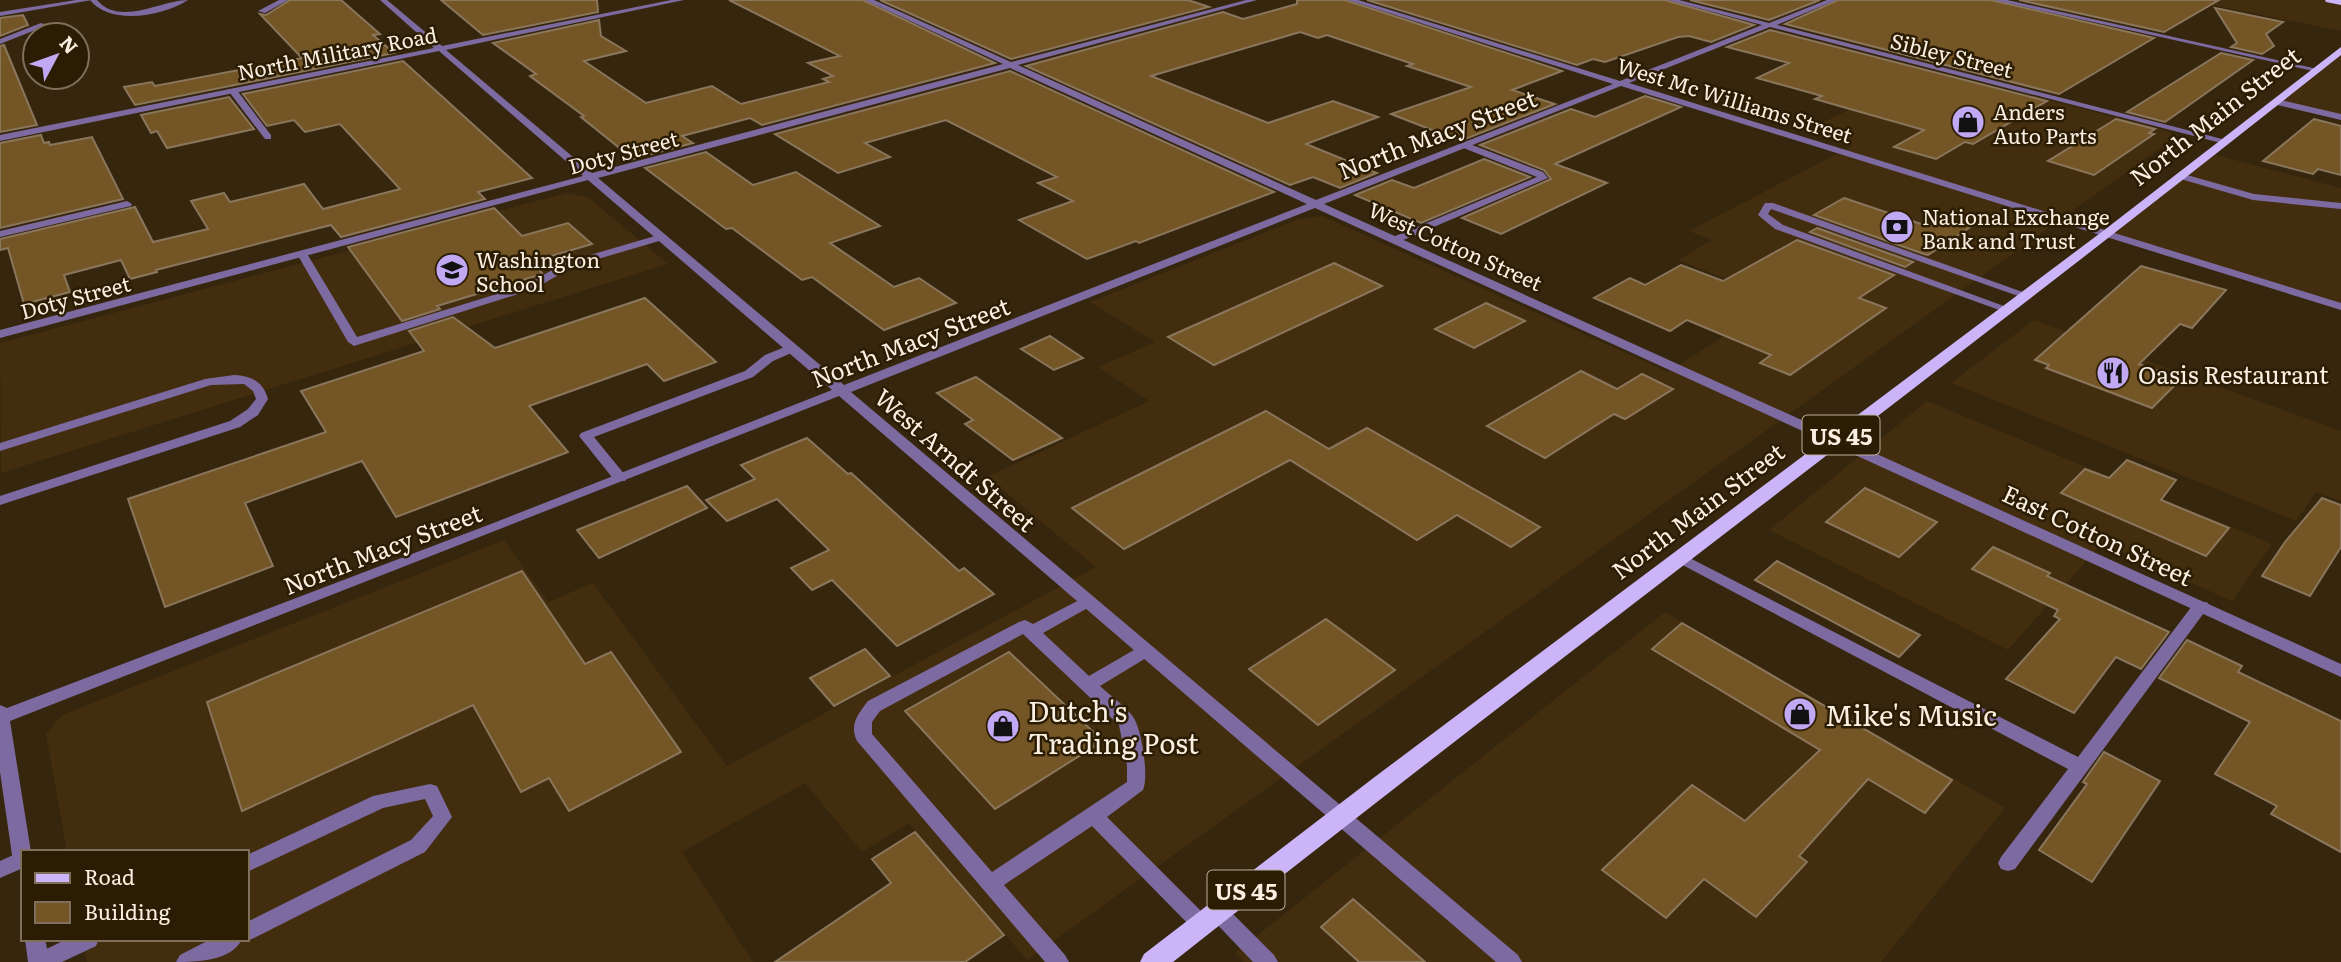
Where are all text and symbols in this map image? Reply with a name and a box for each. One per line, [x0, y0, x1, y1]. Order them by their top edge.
street label: North Military Road [234, 17, 440, 87]
north arrow [21, 21, 91, 91]
street label: Sibley Street [1887, 24, 2017, 84]
text: N [54, 29, 85, 59]
street label: North Main Street [2121, 37, 2307, 193]
street label: West Mc Williams Street [1614, 48, 1857, 150]
street label: North Macy Street [1333, 79, 1542, 187]
place label: Anders Auto Parts [1993, 95, 2096, 150]
shop icon: Anders Auto Parts [1949, 103, 1987, 141]
street label: Doty Street [565, 121, 682, 181]
street label: West Cotton Street [1364, 193, 1548, 297]
place label: National Exchange Bank and Trust [1922, 200, 2110, 255]
bank icon: National Exchange Bank and Trust [1878, 208, 1916, 246]
place label: Washington School [476, 243, 600, 298]
school or university icon: Washington School [433, 251, 471, 289]
street label: Doty Street [17, 266, 134, 326]
street label: North Macy Street [806, 287, 1015, 395]
restaurant icon: Oasis Restaurant [2094, 354, 2132, 392]
place label: Oasis Restaurant [2138, 356, 2329, 391]
street label: West Arndt Street [868, 379, 1044, 539]
road number: US 45 [1802, 416, 1880, 454]
street label: North Main Street [1603, 433, 1791, 587]
street label: East Cotton Street [1997, 475, 2199, 594]
street label: North Macy Street [278, 494, 487, 602]
place label: Dutch's Trading Post [1028, 689, 1200, 763]
place label: Mike's Music [1825, 693, 1997, 735]
shop icon: Mike's Music [1781, 695, 1819, 733]
shop icon: Dutch's Trading Post [984, 707, 1022, 745]
legend [21, 850, 248, 941]
text: Road [84, 860, 135, 891]
road number: US 45 [1208, 870, 1284, 909]
text: Building [84, 895, 171, 926]

